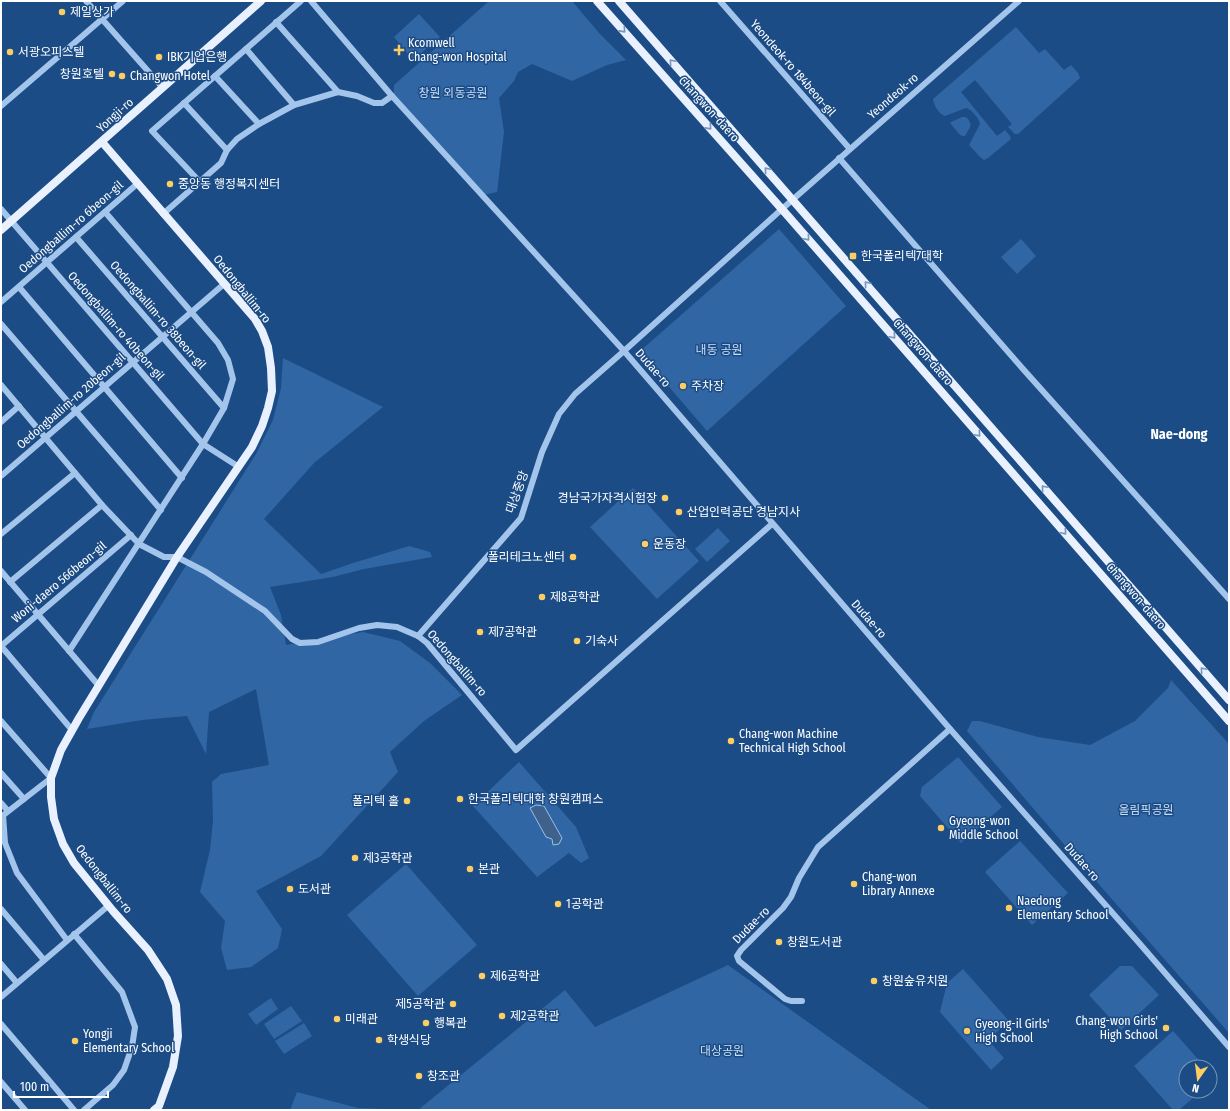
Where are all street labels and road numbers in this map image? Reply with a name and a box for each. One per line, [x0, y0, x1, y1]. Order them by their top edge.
street label: Yeondeok-ro 184beon-gil [747, 17, 839, 119]
street label: Yeondeok-ro [865, 70, 921, 122]
street label: Changwon-daero [676, 73, 742, 145]
street label: Yongji-ro [94, 95, 136, 135]
street label: Oedongballim-ro 6beon-gil [16, 178, 126, 276]
street label: Oedongballim-ro [210, 252, 274, 326]
street label: Oedongballim-ro 38beon-gil [107, 258, 209, 372]
street label: Oedongballim-ro 40beon-gil [65, 269, 167, 383]
street label: Changwon-daero [890, 316, 956, 388]
street label: Dudae-ro [633, 346, 673, 390]
street label: Oedongballim-ro 20beon-gil [14, 350, 128, 452]
street label: 대상중앙 [503, 469, 531, 515]
street label: Woni-daero 566beon-gil [9, 538, 109, 626]
street label: Changwon-daero [1103, 560, 1169, 632]
street label: Dudae-ro [849, 597, 889, 641]
street label: Oedongballim-ro [424, 627, 490, 699]
street label: Dudae-ro [1062, 840, 1102, 884]
street label: Oedongballim-ro [73, 842, 135, 916]
street label: Dudae-ro [730, 904, 772, 946]

